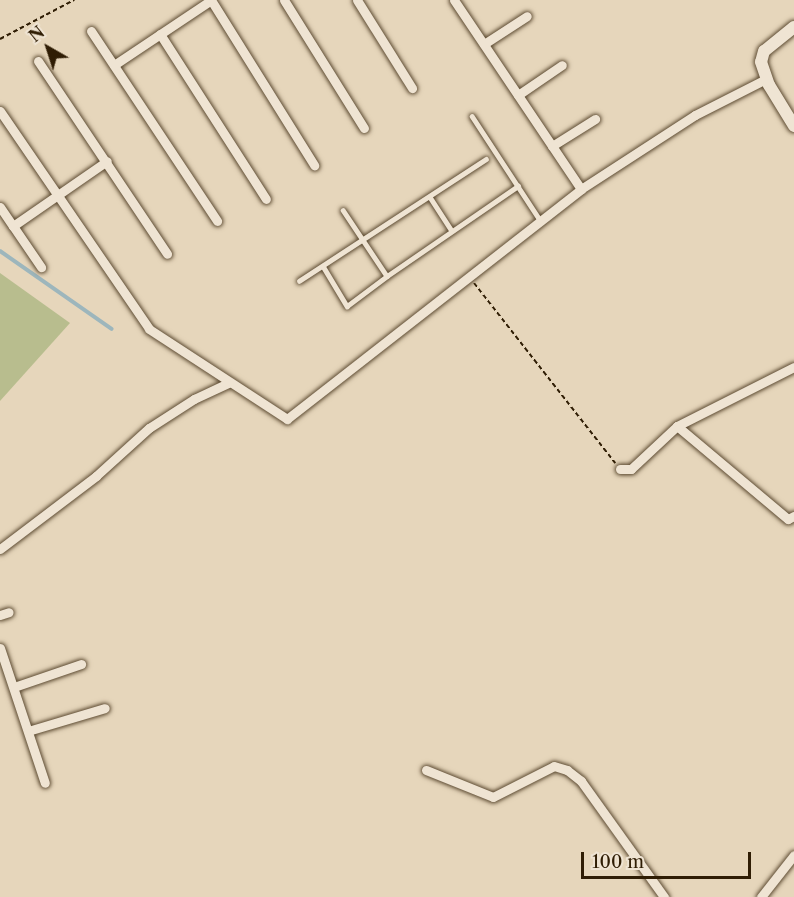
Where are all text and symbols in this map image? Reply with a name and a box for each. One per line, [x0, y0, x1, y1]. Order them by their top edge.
north arrow [18, 18, 78, 78]
text: N [25, 22, 48, 46]
scale bar [584, 840, 754, 878]
text: 100 m [592, 851, 644, 873]

